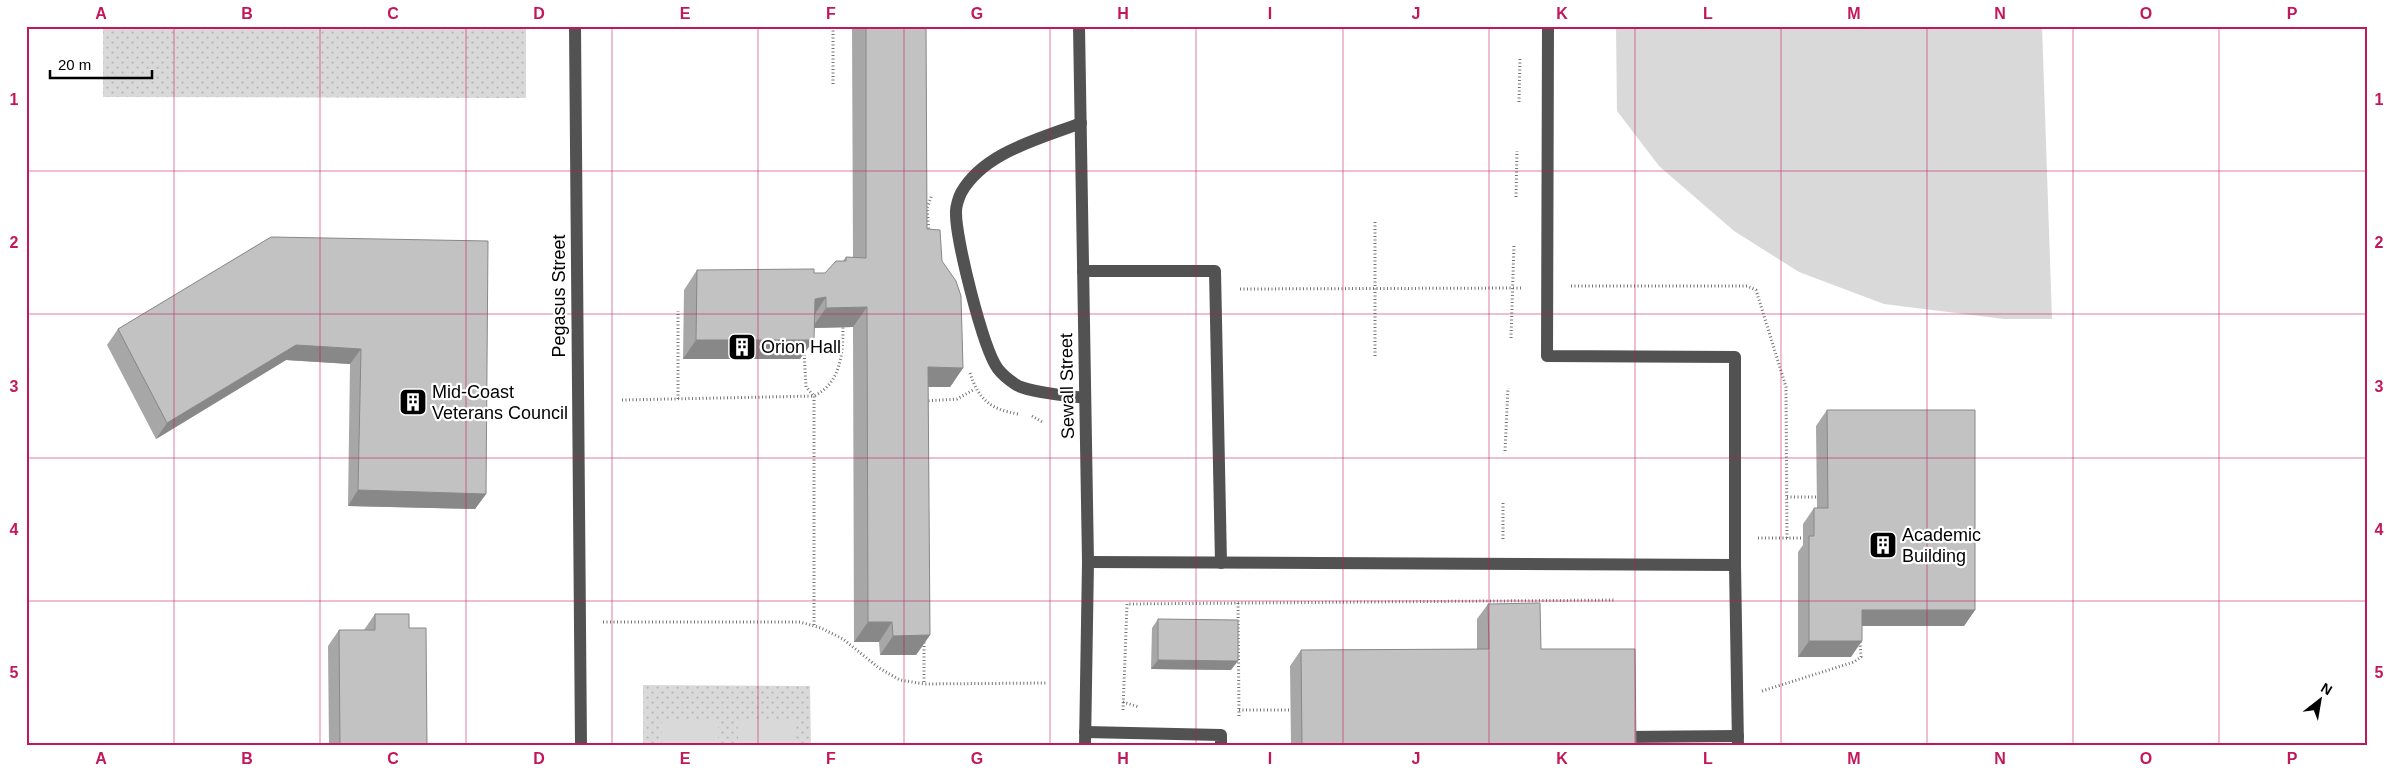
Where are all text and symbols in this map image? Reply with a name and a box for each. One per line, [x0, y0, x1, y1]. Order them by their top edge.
text: A [95, 5, 107, 22]
text: B [241, 5, 253, 22]
text: C [387, 5, 399, 22]
text: D [533, 5, 545, 22]
text: E [680, 5, 691, 22]
text: F [826, 5, 836, 22]
text: G [971, 5, 983, 22]
text: H [1117, 5, 1129, 22]
text: I [1268, 5, 1272, 22]
text: J [1412, 5, 1420, 22]
text: K [1556, 5, 1568, 22]
text: L [1703, 5, 1713, 22]
text: M [1847, 5, 1861, 22]
text: N [1994, 5, 2006, 22]
text: O [2140, 5, 2152, 22]
text: P [2287, 5, 2298, 22]
scale bar [50, 48, 152, 80]
text: 20 m [58, 56, 91, 73]
text: 1 [10, 91, 19, 108]
text: 1 [2375, 91, 2384, 108]
text: 2 [10, 234, 19, 251]
street label: Pegasus Street [549, 234, 569, 358]
text: 2 [2375, 234, 2384, 251]
building icon: Orion Hall [727, 332, 757, 362]
street label: Sewall Street [1056, 333, 1078, 439]
place label: Orion Hall [761, 337, 841, 357]
text: 3 [10, 378, 19, 395]
text: 3 [2375, 378, 2384, 395]
place label: Mid-Coast Veterans Council [432, 382, 568, 423]
building icon: Mid-Coast Veterans Council [398, 387, 428, 417]
text: 4 [10, 521, 19, 538]
text: 4 [2375, 521, 2384, 538]
place label: Academic Building [1902, 525, 1981, 566]
building icon: Academic Building [1868, 530, 1898, 560]
text: 5 [10, 664, 19, 681]
text: 5 [2375, 664, 2384, 681]
north arrow [2296, 674, 2346, 724]
text: N [2318, 679, 2335, 698]
text: A [95, 750, 107, 767]
text: B [241, 750, 253, 767]
text: C [387, 750, 399, 767]
text: D [533, 750, 545, 767]
text: E [680, 750, 691, 767]
text: F [826, 750, 836, 767]
text: G [971, 750, 983, 767]
text: H [1117, 750, 1129, 767]
text: I [1268, 750, 1272, 767]
text: J [1412, 750, 1420, 767]
text: K [1556, 750, 1568, 767]
text: L [1703, 750, 1713, 767]
text: M [1847, 750, 1861, 767]
text: N [1994, 750, 2006, 767]
text: O [2140, 750, 2152, 767]
text: P [2287, 750, 2298, 767]

